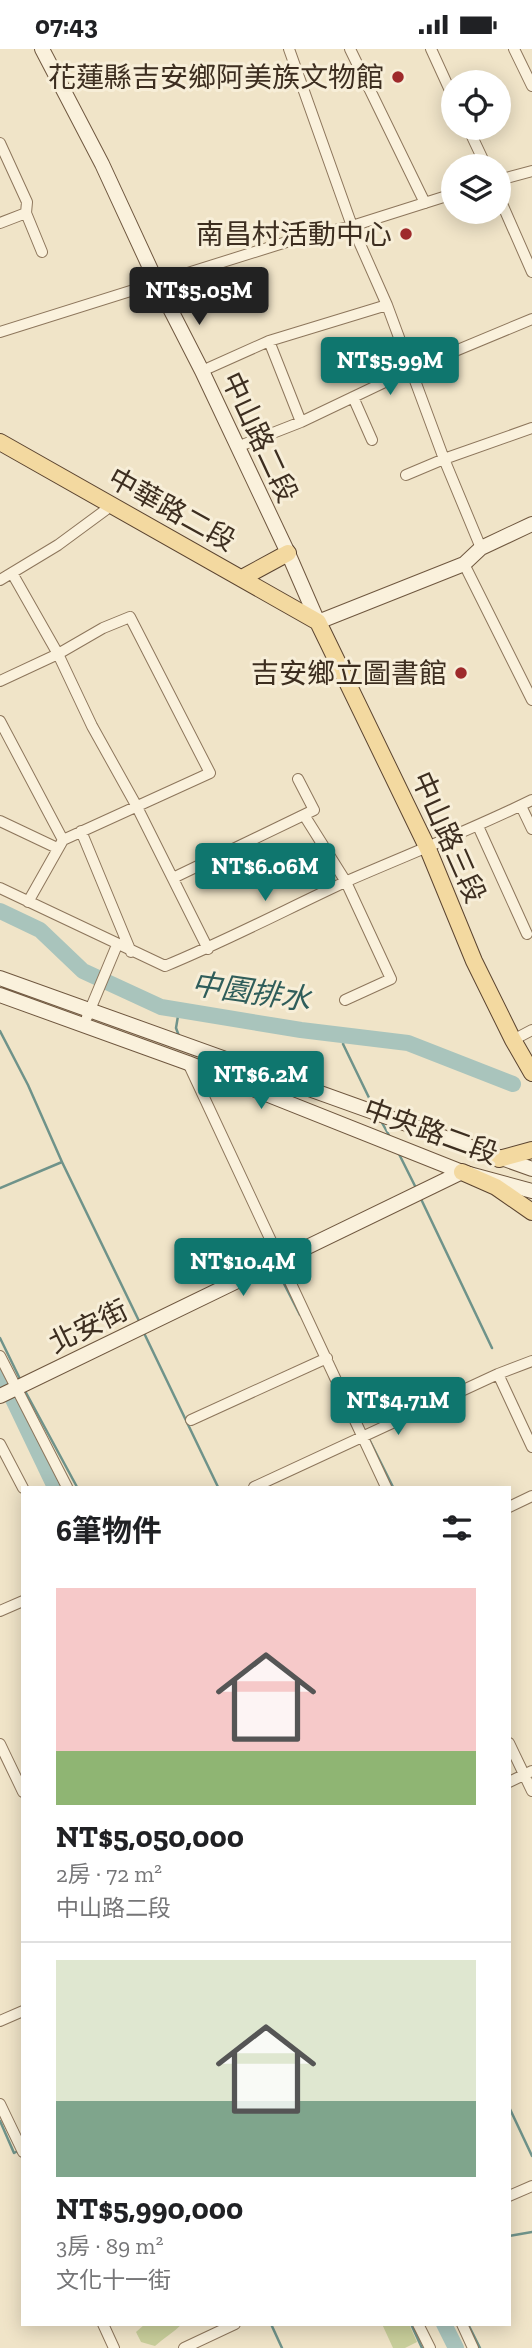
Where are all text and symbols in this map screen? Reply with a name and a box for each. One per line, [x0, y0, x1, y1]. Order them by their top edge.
text: 07:43 [35, 9, 98, 41]
place label: 花蓮縣吉安鄉阿美族文物館 [48, 61, 384, 94]
marker: 花蓮縣吉安鄉阿美族文物館 [390, 69, 406, 85]
map controls [441, 70, 511, 224]
button: locate [441, 70, 511, 140]
button: layers [441, 154, 511, 224]
place label: 南昌村活動中心 [196, 218, 392, 251]
marker: 南昌村活動中心 [398, 226, 414, 242]
pin: NT$5.05M [127, 267, 271, 327]
text: NT$5.05M [146, 276, 252, 304]
pin: NT$5.99M [318, 337, 462, 397]
text: NT$5.99M [337, 346, 443, 374]
street label: 中山路二段 [215, 367, 304, 508]
street label: 中華路二段 [103, 461, 241, 558]
place label: 吉安鄉立圖書館 [251, 657, 447, 690]
marker: 吉安鄉立圖書館 [453, 665, 469, 681]
street label: 中山路三段 [405, 767, 492, 908]
pin: NT$6.06M [193, 843, 337, 903]
text: NT$6.06M [211, 852, 319, 880]
water label: 中園排水 [189, 966, 315, 1018]
pin: NT$6.2M [196, 1051, 326, 1111]
text: NT$6.2M [214, 1060, 308, 1088]
street label: 中央路二段 [359, 1092, 502, 1171]
pin: NT$10.4M [171, 1239, 315, 1298]
text: NT$10.4M [190, 1247, 296, 1275]
street label: 北安街 [43, 1293, 133, 1360]
pin: NT$4.71M [326, 1377, 470, 1437]
text: NT$4.71M [347, 1386, 449, 1414]
icon: filters [438, 1509, 476, 1547]
text: 6筆物件 [56, 1513, 162, 1549]
icon: home [203, 1634, 329, 1760]
text: NT$5,050,000 [56, 1819, 244, 1855]
text: 2房 · 72 m² [56, 1860, 162, 1888]
text: 中山路二段 [56, 1894, 171, 1922]
icon: home [203, 2006, 329, 2132]
text: NT$5,990,000 [56, 2191, 243, 2227]
text: 3房 · 89 m² [56, 2232, 163, 2260]
text: 文化十一街 [56, 2266, 171, 2294]

